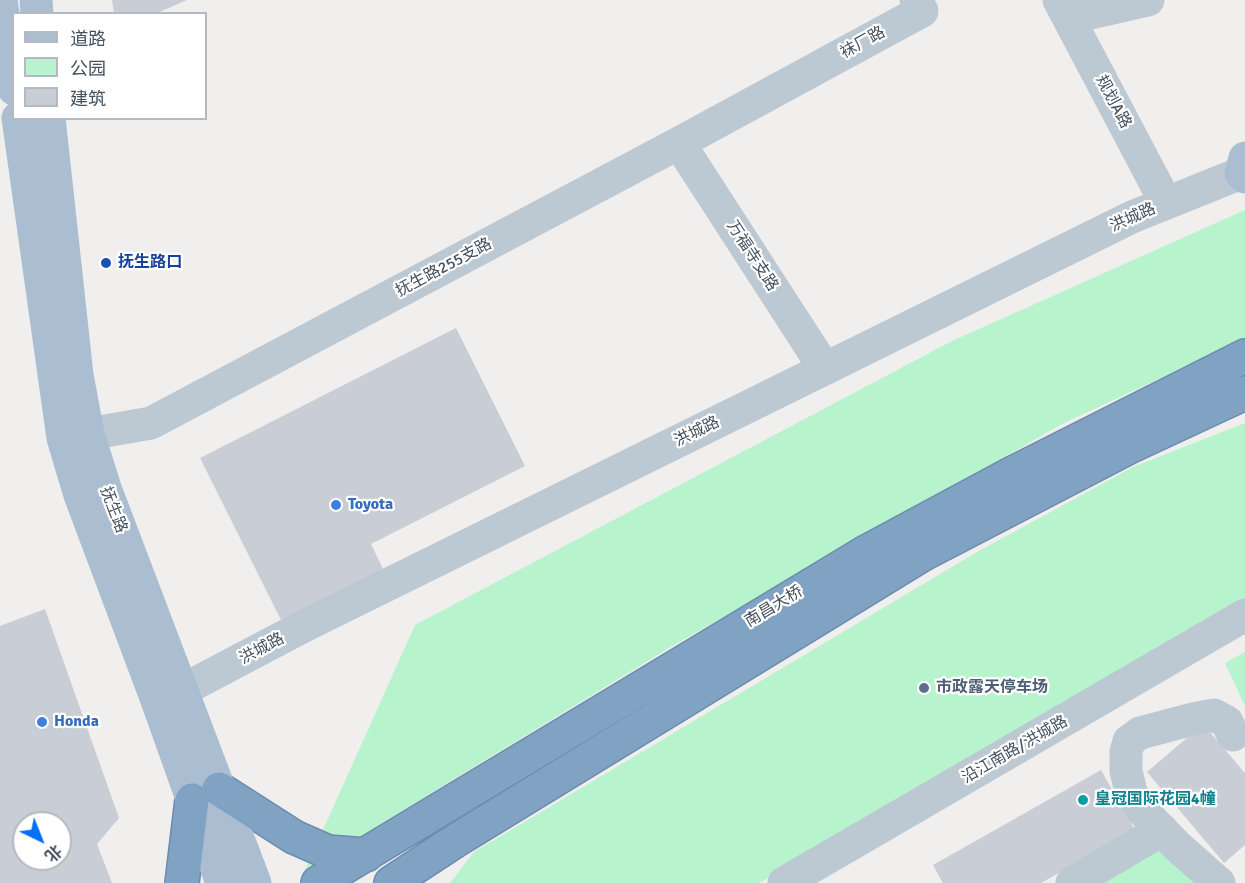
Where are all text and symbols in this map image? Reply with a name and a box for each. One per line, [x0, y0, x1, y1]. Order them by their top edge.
legend [12, 12, 207, 120]
street label: 袜厂路 [837, 23, 889, 63]
text: 道路 [70, 28, 106, 50]
text: 公园 [70, 58, 106, 80]
street label: 规划A路 [1091, 72, 1135, 132]
text: 建筑 [70, 88, 106, 110]
street label: 洪城路 [1107, 199, 1159, 237]
street label: 万福寺支路 [722, 217, 782, 295]
street label: 抚生路255支路 [393, 235, 495, 301]
place label: 抚生路口 [118, 253, 182, 273]
marker: 抚生路口 [99, 256, 113, 270]
street label: 洪城路 [671, 413, 723, 451]
street label: 抚生路 [95, 484, 131, 536]
place label: Toyota [348, 495, 393, 515]
marker: Toyota [329, 498, 343, 512]
street label: 南昌大桥 [742, 582, 806, 632]
street label: 洪城路 [236, 629, 288, 669]
place label: 市政露天停车场 [936, 678, 1048, 698]
marker: 市政露天停车场 [917, 681, 931, 695]
place label: Honda [54, 712, 99, 732]
street label: 沿江南路/洪城路 [959, 712, 1071, 788]
marker: Honda [35, 715, 49, 729]
place label: 皇冠国际花园4幢 [1095, 790, 1216, 810]
marker: 皇冠国际花园4幢 [1076, 793, 1090, 807]
north arrow [12, 811, 72, 871]
text: 北 [40, 840, 66, 865]

